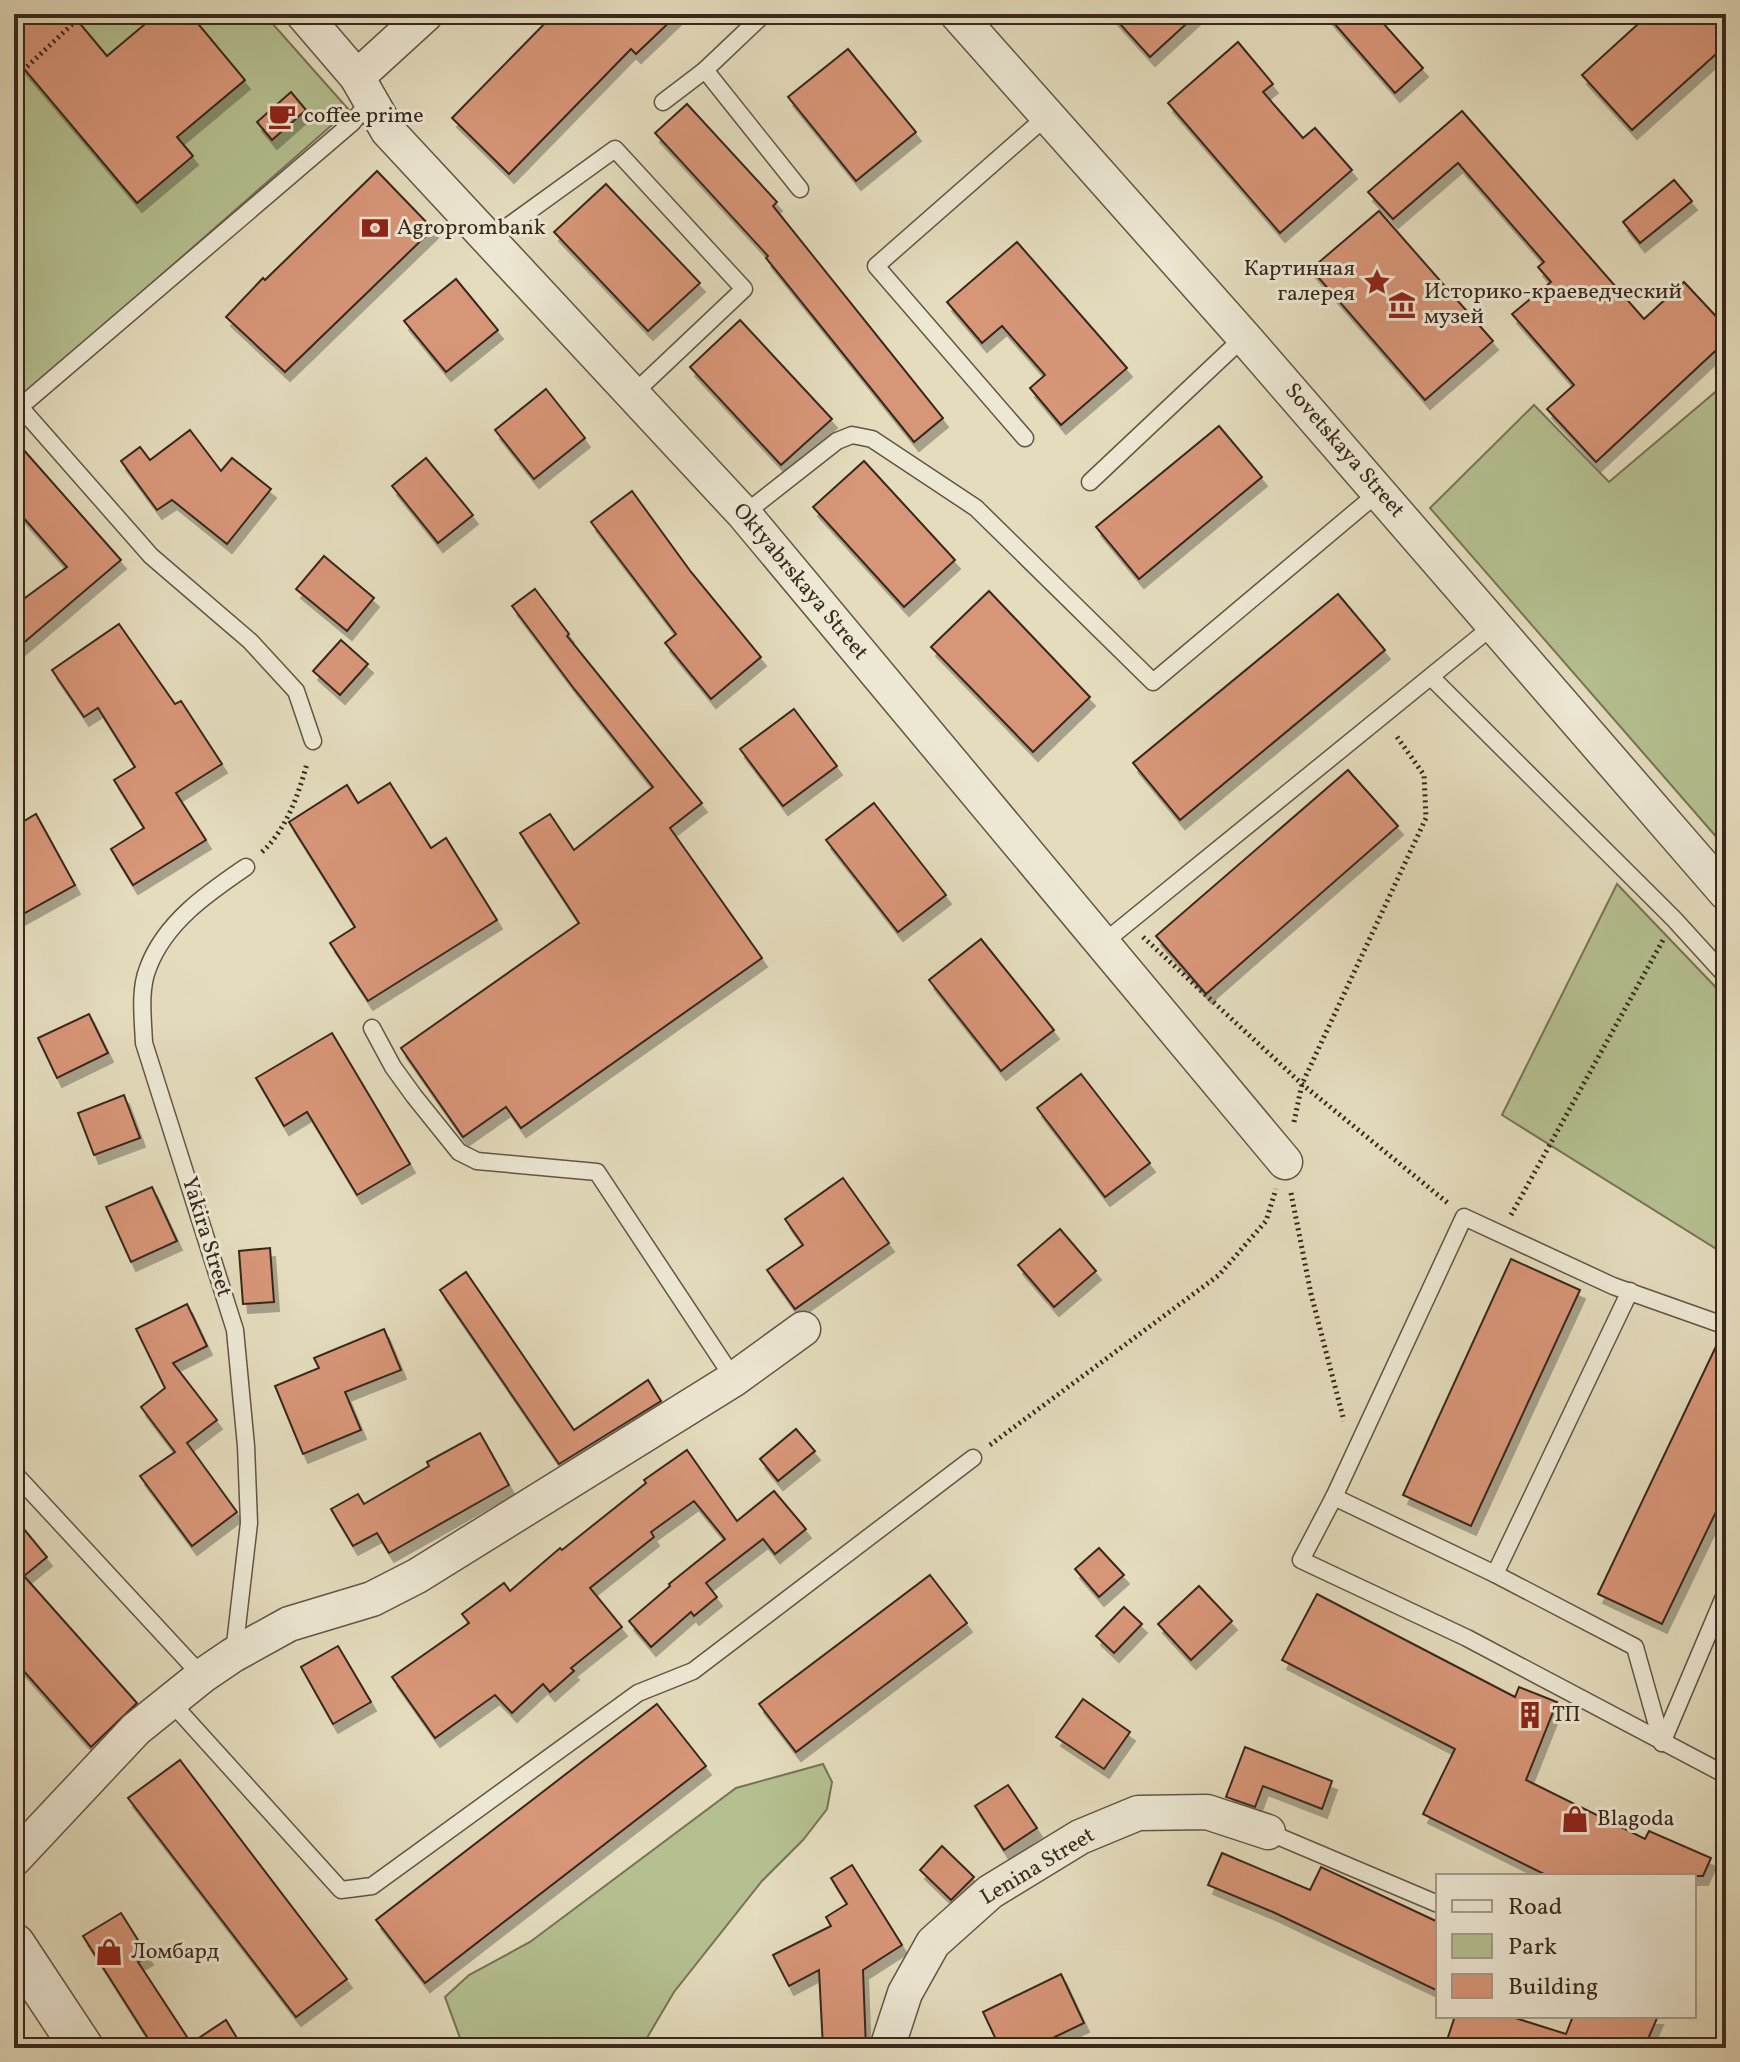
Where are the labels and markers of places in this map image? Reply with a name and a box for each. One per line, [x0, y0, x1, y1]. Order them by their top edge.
cafe icon: coffee prime [267, 101, 297, 131]
place label: coffee prime [304, 101, 424, 132]
bank icon: Agroprombank [360, 213, 390, 243]
place label: Agroprombank [397, 213, 546, 244]
place label: Картинная галерея [1244, 254, 1355, 310]
place icon: Картинная галерея [1362, 267, 1392, 297]
place label: Историко-краеведческий музей [1424, 277, 1682, 333]
museum icon: Историко-краеведческий музей [1387, 290, 1417, 320]
building icon: ТП [1515, 1700, 1545, 1730]
place label: ТП [1552, 1700, 1581, 1731]
shop icon: Blagoda [1560, 1804, 1590, 1834]
place label: Blagoda [1597, 1804, 1675, 1835]
shop icon: Ломбард [94, 1937, 124, 1967]
place label: Ломбард [131, 1937, 220, 1968]

